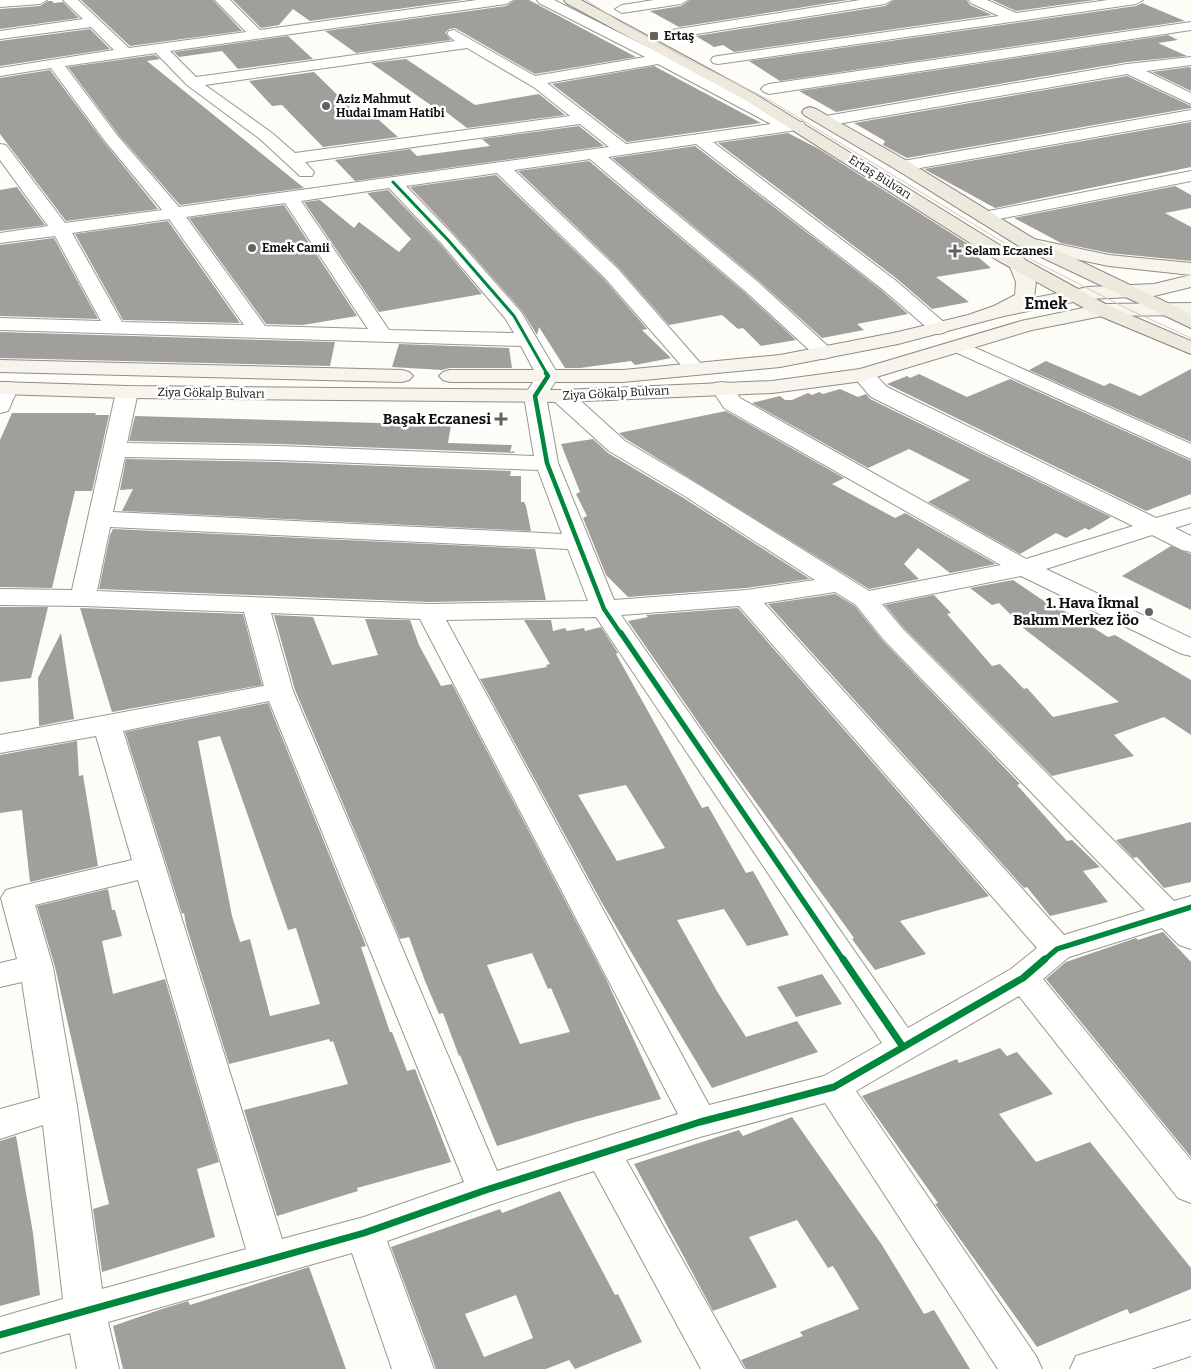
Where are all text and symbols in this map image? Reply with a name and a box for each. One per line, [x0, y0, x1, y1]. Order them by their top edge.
place label: Ertaş [664, 29, 694, 43]
marker: Ertaş [648, 30, 660, 42]
place label: Aziz Mahmut Hudai Imam Hatibi [336, 92, 445, 120]
marker: Aziz Mahmut Hudai Imam Hatibi [320, 100, 332, 112]
street label: Ertaş Bulvarı [846, 152, 914, 202]
place label: Emek Camii [262, 241, 330, 255]
marker: Emek Camii [246, 242, 258, 254]
place label: Selam Eczanesi [965, 244, 1053, 258]
marker: Selam Eczanesi [949, 245, 961, 257]
district label: Emek [1024, 294, 1068, 313]
street label: Ziya Gökalp Bulvarı [562, 383, 670, 403]
street label: Ziya Gökalp Bulvarı [157, 385, 265, 401]
place label: Başak Eczanesi [383, 410, 491, 428]
marker: Başak Eczanesi [495, 413, 507, 425]
place label: 1. Hava İkmal Bakım Merkez İöo [1013, 594, 1139, 629]
marker: 1. Hava İkmal Bakım Merkez İöo [1143, 606, 1155, 618]

